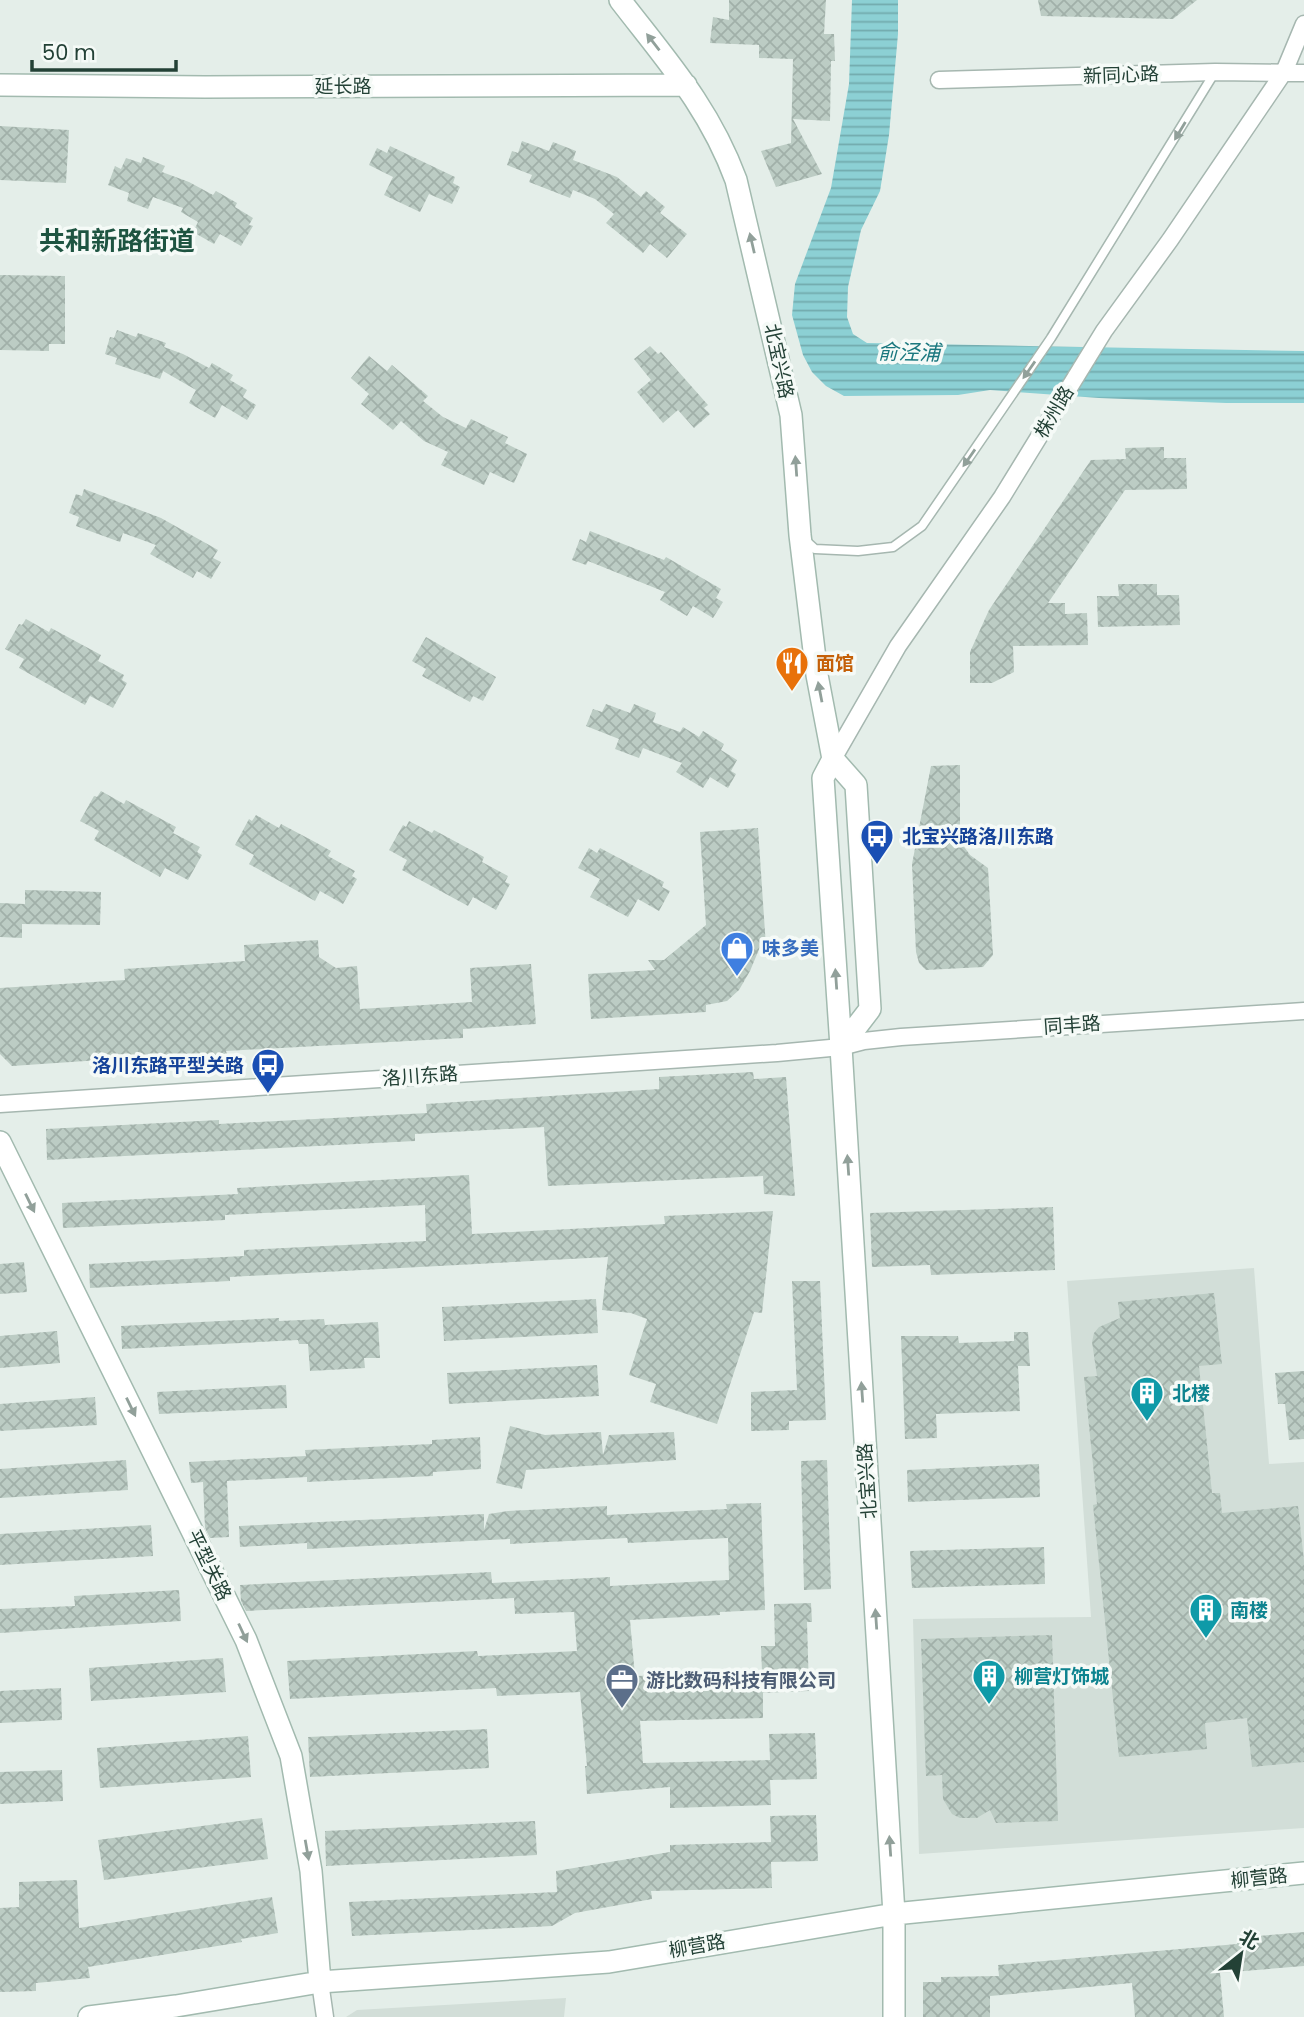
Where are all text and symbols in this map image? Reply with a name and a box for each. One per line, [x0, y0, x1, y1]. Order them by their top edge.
scale bar [32, 28, 175, 72]
one-way arrow [646, 34, 661, 52]
text: 50 m [42, 38, 96, 67]
street label: 新同心路 [1083, 60, 1159, 90]
street label: 延长路 [314, 73, 372, 100]
one-way arrow [1173, 121, 1186, 140]
district label: 共和新路街道 [39, 223, 195, 259]
one-way arrow [747, 232, 758, 254]
street label: 北宝兴路 [758, 321, 800, 401]
water label: 俞泾浦 [877, 337, 944, 367]
one-way arrow [1022, 361, 1036, 379]
street label: 株州路 [1028, 381, 1080, 443]
one-way arrow [962, 449, 976, 467]
one-way arrow [790, 454, 801, 476]
restaurant icon: 面馆 [773, 644, 811, 693]
place label: 面馆 [816, 650, 854, 677]
one-way arrow [814, 681, 825, 703]
bus stop icon: 北宝兴路洛川东路 [858, 817, 896, 866]
place label: 北宝兴路洛川东路 [902, 823, 1054, 850]
shop icon: 味多美 [718, 929, 756, 978]
place label: 味多美 [762, 935, 819, 962]
one-way arrow [830, 968, 841, 990]
street label: 同丰路 [1043, 1010, 1101, 1040]
bus stop icon: 洛川东路平型关路 [249, 1046, 287, 1095]
place label: 洛川东路平型关路 [92, 1052, 244, 1079]
street label: 洛川东路 [381, 1060, 459, 1092]
one-way arrow [842, 1154, 853, 1176]
one-way arrow [25, 1193, 36, 1213]
building icon: 北楼 [1128, 1374, 1166, 1423]
place label: 北楼 [1172, 1380, 1210, 1407]
one-way arrow [856, 1381, 867, 1403]
one-way arrow [126, 1397, 137, 1417]
street label: 北宝兴路 [851, 1442, 883, 1520]
street label: 平型关路 [180, 1525, 238, 1605]
building icon: 南楼 [1187, 1591, 1225, 1640]
place label: 南楼 [1230, 1597, 1268, 1624]
one-way arrow [870, 1608, 881, 1630]
one-way arrow [237, 1623, 248, 1643]
building icon: 柳营灯饰城 [970, 1657, 1008, 1706]
office icon: 游比数码科技有限公司 [603, 1661, 641, 1710]
place label: 柳营灯饰城 [1014, 1663, 1109, 1690]
place label: 游比数码科技有限公司 [646, 1667, 836, 1694]
one-way arrow [884, 1835, 895, 1857]
one-way arrow [302, 1839, 313, 1861]
street label: 柳营路 [1229, 1862, 1289, 1894]
north arrow [1206, 1919, 1276, 1989]
text: 北 [1234, 1923, 1264, 1956]
street label: 柳营路 [667, 1928, 727, 1964]

